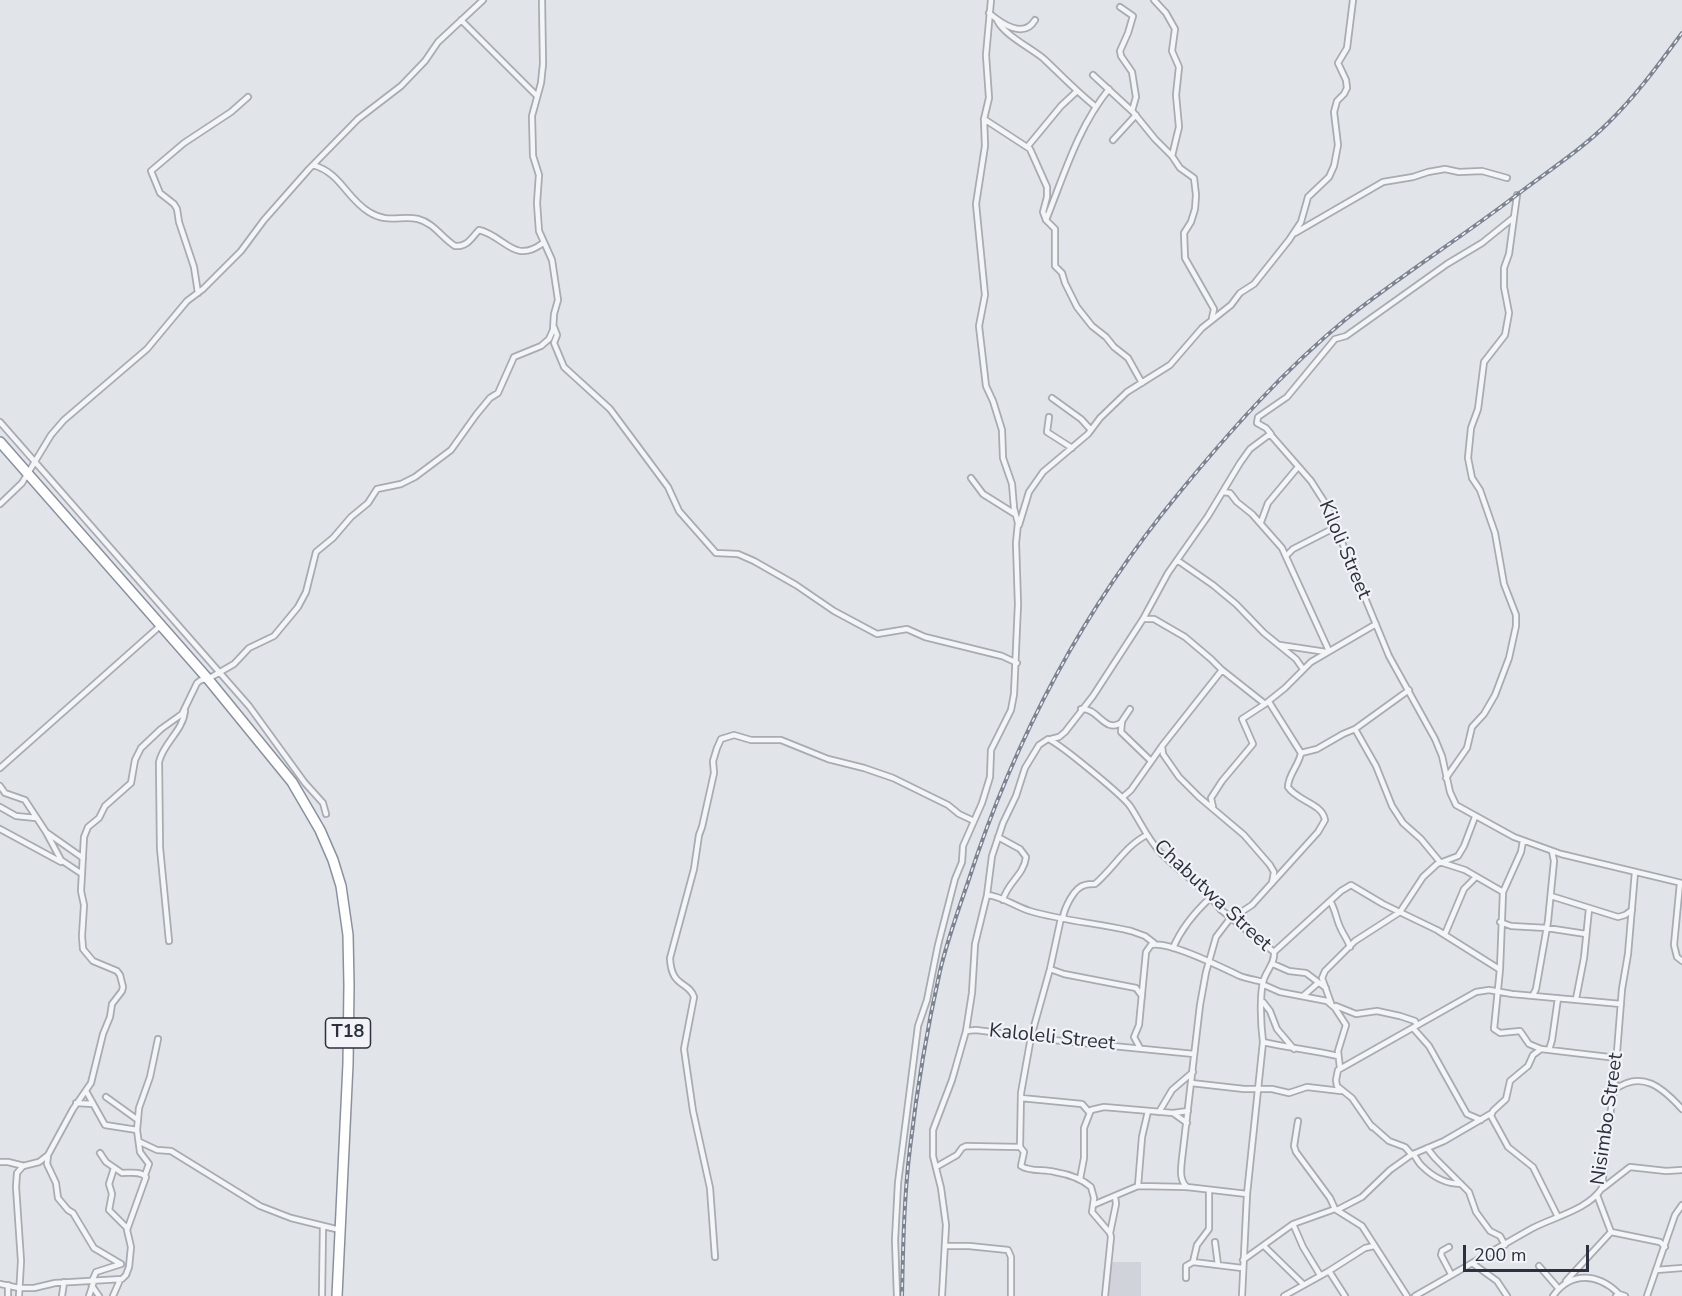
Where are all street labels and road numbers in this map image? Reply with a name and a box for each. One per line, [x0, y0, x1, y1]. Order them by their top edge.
street label: Kiloli Street [1313, 497, 1375, 603]
street label: Chabutwa Street [1148, 835, 1276, 957]
road number: T18 [326, 1018, 370, 1048]
street label: Kaloleli Street [988, 1019, 1116, 1057]
street label: Nisimbo Street [1587, 1051, 1629, 1187]

